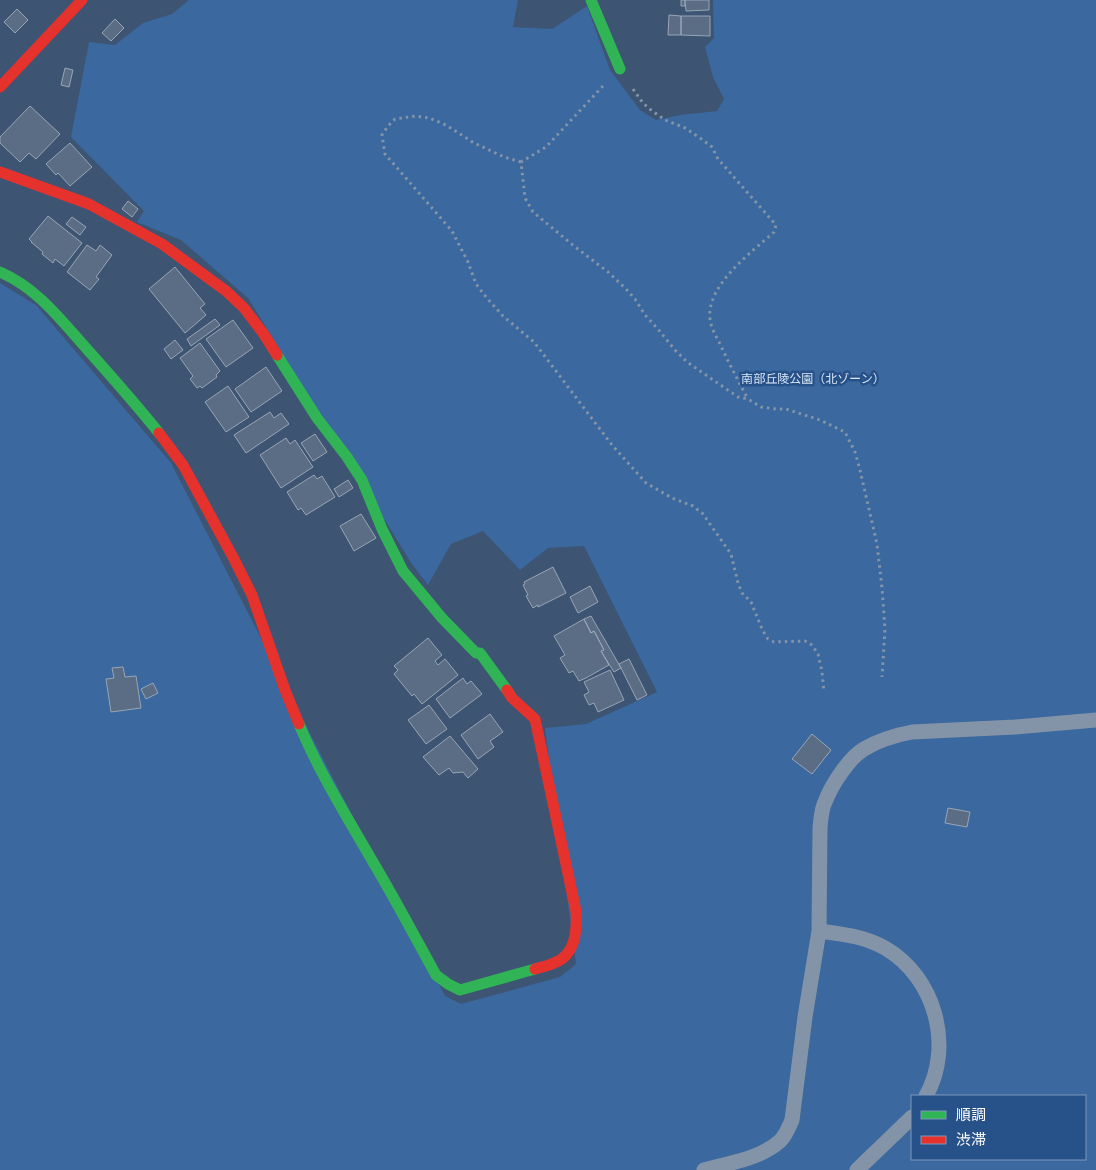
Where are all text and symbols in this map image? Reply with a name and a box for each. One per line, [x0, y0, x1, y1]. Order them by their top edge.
park label: 南部丘陵公園（北ゾーン） [741, 371, 885, 386]
legend [911, 1095, 1086, 1160]
text: 順調 [956, 1105, 986, 1123]
text: 渋滞 [956, 1130, 986, 1148]

